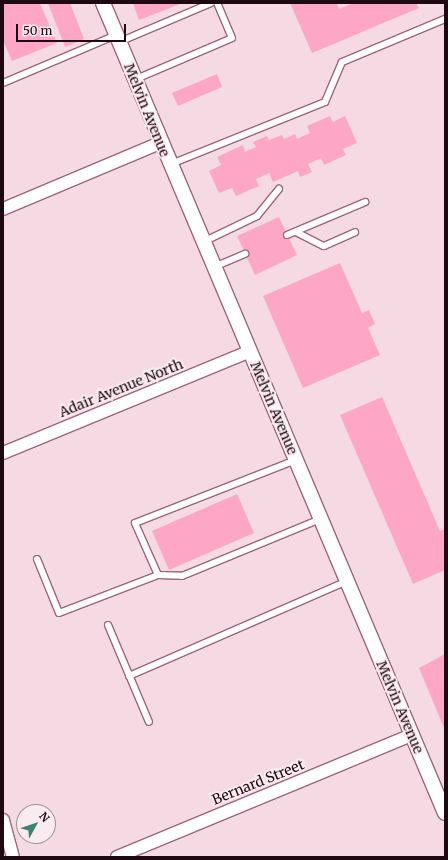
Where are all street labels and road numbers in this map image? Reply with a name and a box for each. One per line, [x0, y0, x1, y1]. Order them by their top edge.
street label: Melvin Avenue [121, 61, 173, 159]
street label: Adair Avenue North [57, 355, 185, 421]
street label: Melvin Avenue [247, 359, 301, 457]
street label: Melvin Avenue [373, 658, 427, 756]
street label: Bernard Street [209, 756, 307, 808]

